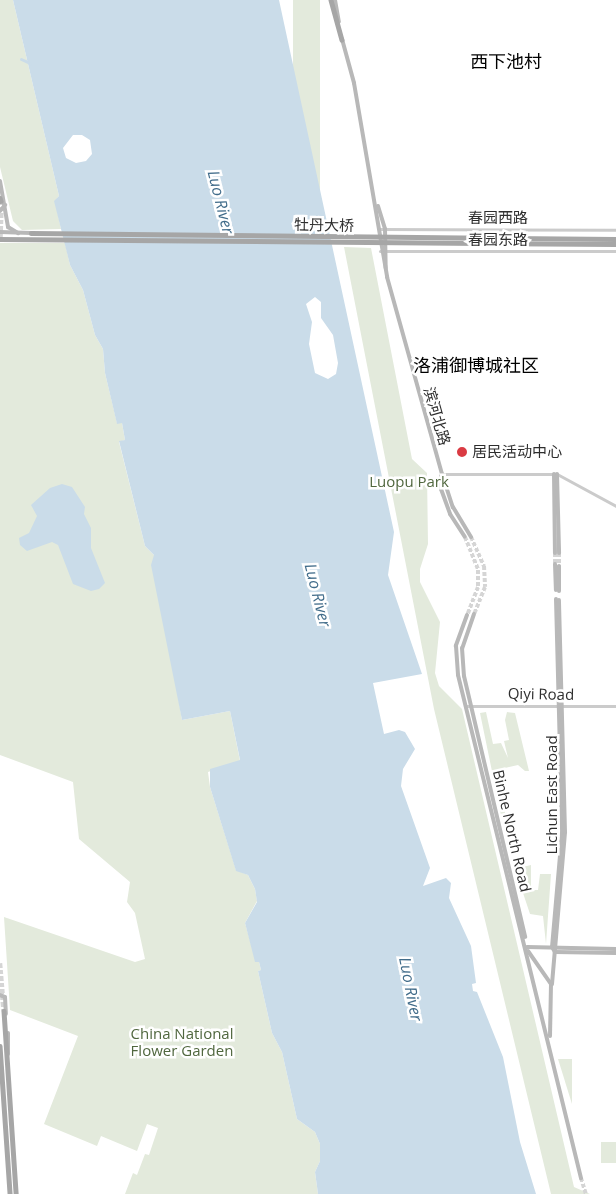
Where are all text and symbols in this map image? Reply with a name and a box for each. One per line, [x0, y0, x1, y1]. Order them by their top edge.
district label: 西下池村 [470, 50, 542, 72]
water label: Luo River [204, 168, 238, 236]
street label: 春园西路 [468, 209, 528, 227]
street label: 牡丹大桥 [294, 215, 354, 235]
street label: 春园东路 [468, 231, 528, 249]
district label: 洛浦御博城社区 [413, 354, 539, 376]
street label: 滨河北路 [420, 385, 454, 447]
place label: 居民活动中心 [472, 443, 562, 461]
marker: 居民活动中心 [456, 446, 468, 458]
park label: Luopu Park [369, 473, 449, 491]
water label: Luo River [301, 561, 335, 629]
street label: Qiyi Road [508, 684, 574, 704]
street label: Lichun East Road [543, 735, 561, 855]
street label: Binhe North Road [489, 768, 535, 894]
water label: Luo River [395, 955, 427, 1023]
park label: China National Flower Garden [131, 1024, 233, 1059]

